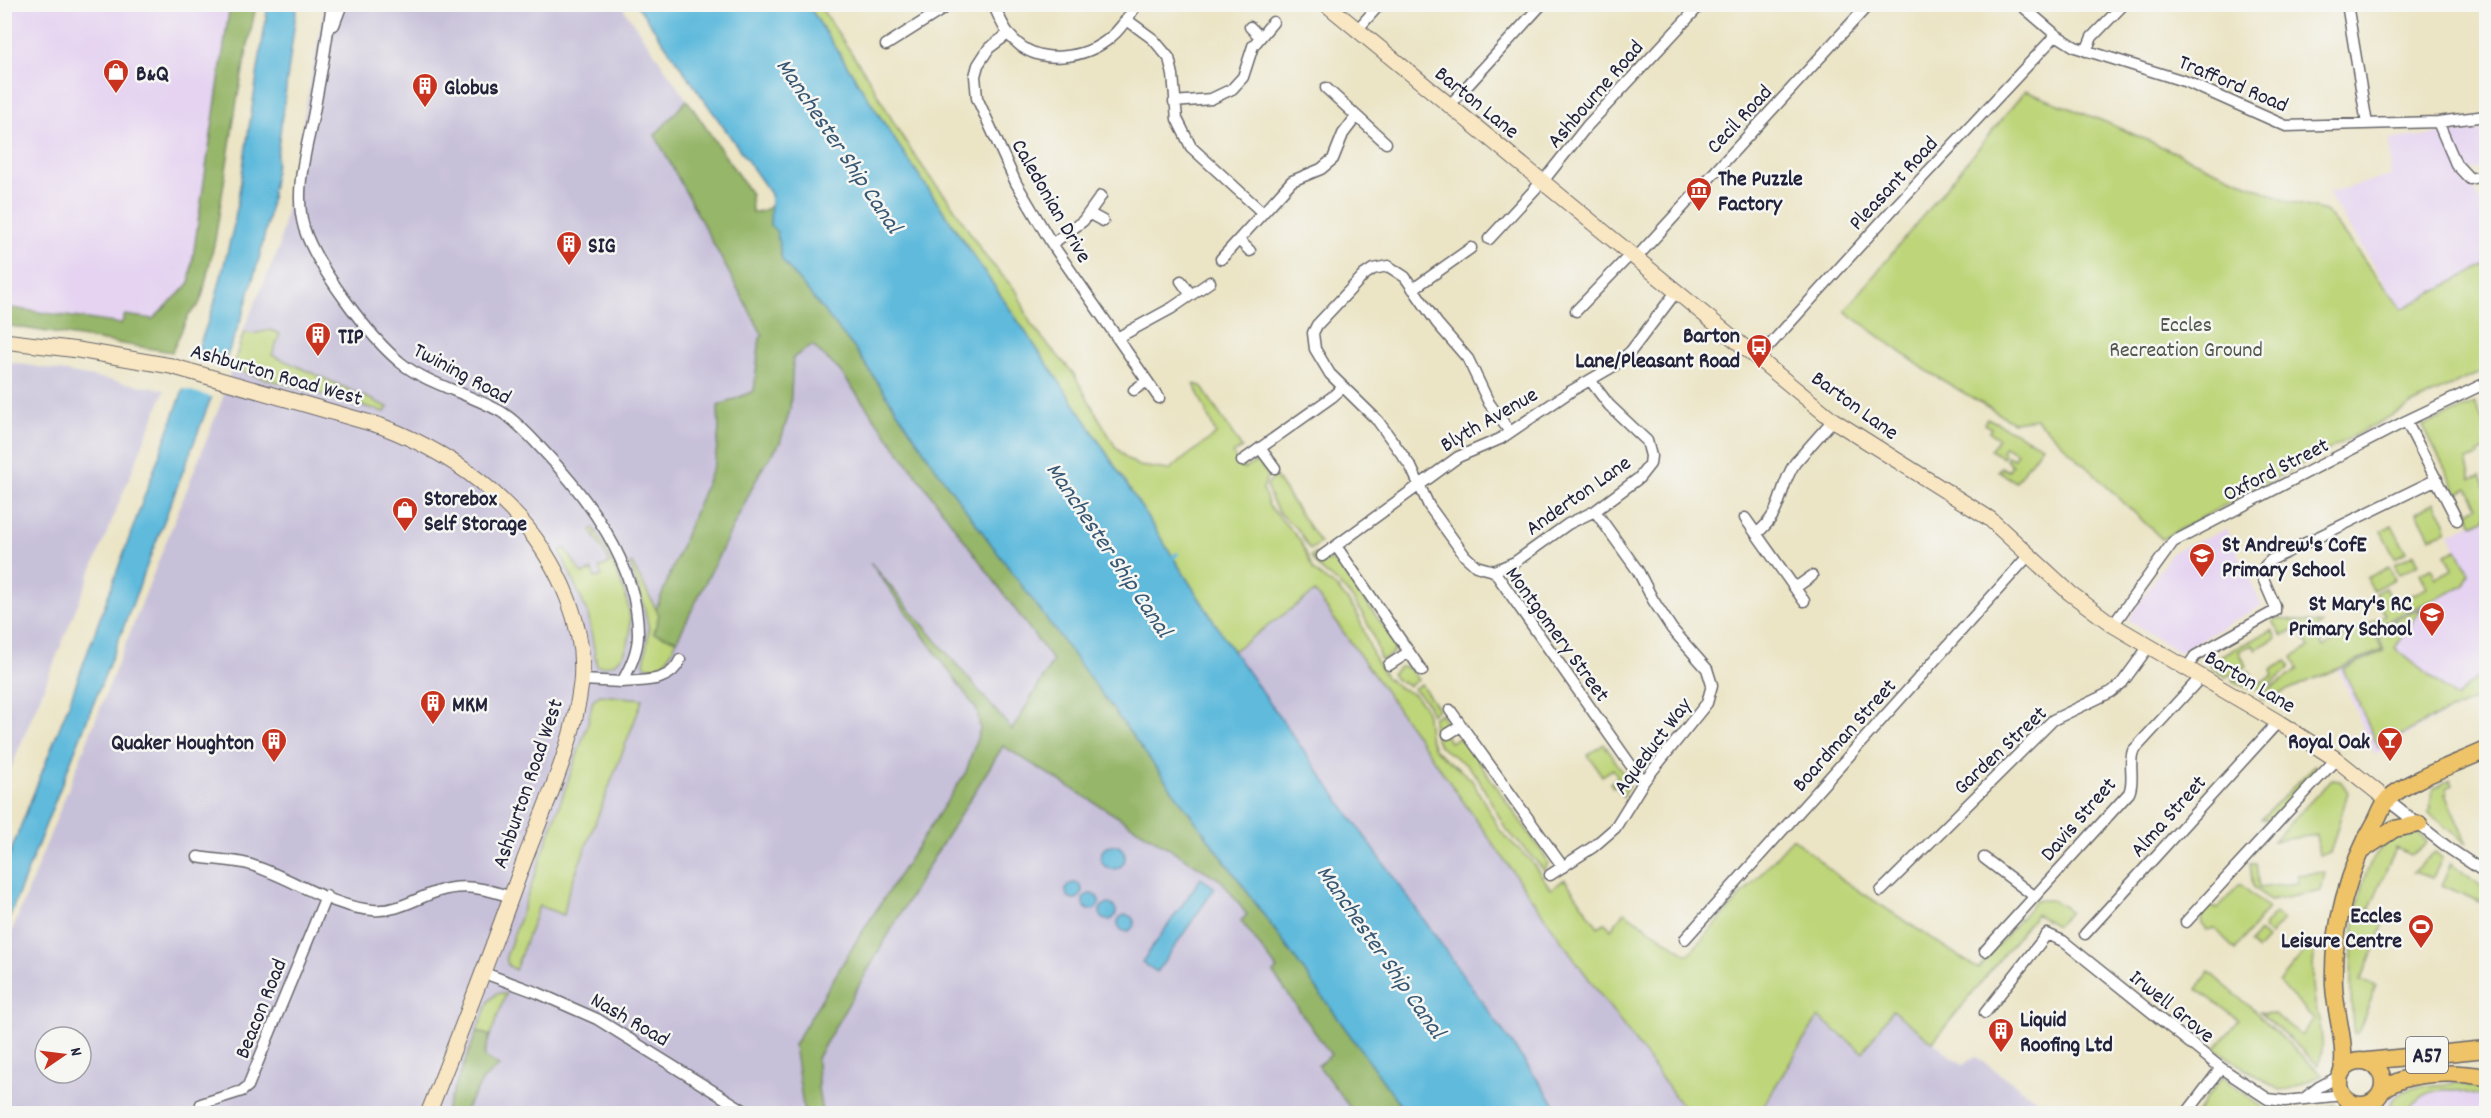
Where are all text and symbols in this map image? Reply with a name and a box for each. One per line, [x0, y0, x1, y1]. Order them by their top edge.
street label: Ashbourne Road [1541, 34, 1652, 156]
street label: Trafford Road [2173, 48, 2292, 122]
water label: Manchester Ship Canal [766, 52, 910, 243]
shop icon: B&Q [101, 57, 131, 95]
place label: B&Q [136, 60, 169, 91]
street label: Barton Lane [1427, 60, 1525, 148]
building icon: Globus [410, 71, 440, 109]
place label: Globus [444, 74, 498, 105]
street label: Cecil Road [1700, 79, 1781, 162]
street label: Pleasant Road [1843, 130, 1947, 239]
street label: Caledonian Drive [1002, 134, 1098, 269]
place label: The Puzzle Factory [1718, 165, 1803, 221]
museum icon: The Puzzle Factory [1684, 175, 1714, 213]
building icon: SIG [554, 229, 584, 267]
place label: SIG [588, 232, 616, 263]
park label: Eccles Recreation Ground [2109, 311, 2263, 367]
building icon: TIP [303, 320, 333, 358]
place label: Barton Lane/Pleasant Road [1575, 322, 1740, 378]
place label: TIP [338, 323, 364, 354]
bus stop icon: Barton Lane/Pleasant Road [1744, 332, 1774, 370]
street label: Twining Road [407, 336, 516, 414]
street label: Ashburton Road West [186, 337, 366, 416]
street label: Barton Lane [1804, 365, 1904, 449]
street label: Blyth Avenue [1435, 381, 1544, 461]
street label: Oxford Street [2218, 431, 2335, 511]
street label: Anderton Lane [1520, 449, 1638, 545]
water label: Manchester Ship Canal [1036, 456, 1180, 647]
place label: Storebox Self Storage [424, 485, 527, 541]
shop icon: Storebox Self Storage [390, 495, 420, 533]
place label: St Andrew's CofE Primary School [2222, 531, 2367, 587]
school or university icon: St Andrew's CofE Primary School [2187, 541, 2217, 579]
street label: Montgomery Street [1496, 561, 1616, 709]
place label: St Mary's RC Primary School [2289, 590, 2413, 646]
school or university icon: St Mary's RC Primary School [2417, 600, 2447, 638]
street label: Barton Lane [2198, 644, 2301, 722]
street label: Boardman Street [1786, 673, 1905, 800]
building icon: MKM [418, 688, 448, 726]
place label: MKM [452, 691, 488, 722]
street label: Aqueduct Way [1607, 691, 1701, 802]
street label: Ashburton Road West [486, 695, 573, 873]
street label: Garden Street [1948, 700, 2055, 803]
bar icon: Royal Oak [2375, 725, 2405, 763]
building icon: Quaker Houghton [259, 726, 289, 764]
place label: Royal Oak [2288, 728, 2370, 759]
place label: Quaker Houghton [111, 729, 254, 760]
street label: Alma Street [2124, 769, 2215, 865]
street label: Davis Street [2034, 771, 2125, 869]
water label: Manchester Ship Canal [1307, 859, 1454, 1048]
place label: Eccles Leisure Centre [2281, 902, 2402, 958]
sports icon: Eccles Leisure Centre [2406, 912, 2436, 950]
street label: Beacon Road [228, 955, 296, 1064]
street label: Irwell Grove [2121, 963, 2220, 1052]
street label: Nash Road [584, 986, 675, 1056]
place label: Liquid Roofing Ltd [2020, 1006, 2113, 1062]
building icon: Liquid Roofing Ltd [1986, 1016, 2016, 1054]
north arrow [33, 1025, 93, 1085]
road number: A57 [2406, 1037, 2448, 1073]
text: N [63, 1045, 87, 1059]

